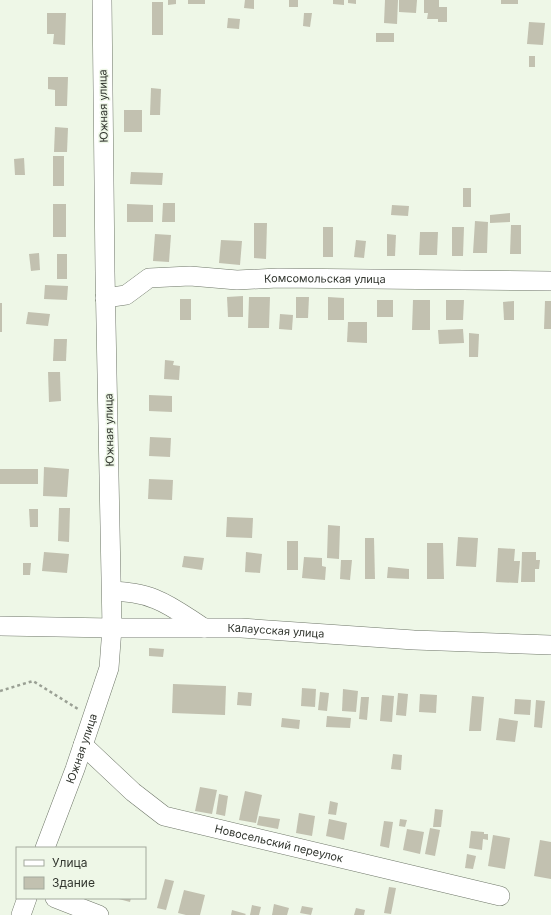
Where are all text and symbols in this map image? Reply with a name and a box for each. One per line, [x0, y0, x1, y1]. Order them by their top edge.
street label: Южная улица [95, 69, 111, 143]
street label: Комсомольская улица [264, 271, 386, 286]
street label: Южная улица [101, 393, 117, 467]
street label: Калаусская улица [227, 621, 325, 641]
street label: Южная улица [63, 712, 100, 786]
street label: Новосельский переулок [213, 821, 345, 865]
legend [16, 847, 146, 899]
text: Улица [52, 855, 87, 870]
text: Здание [52, 875, 95, 890]

